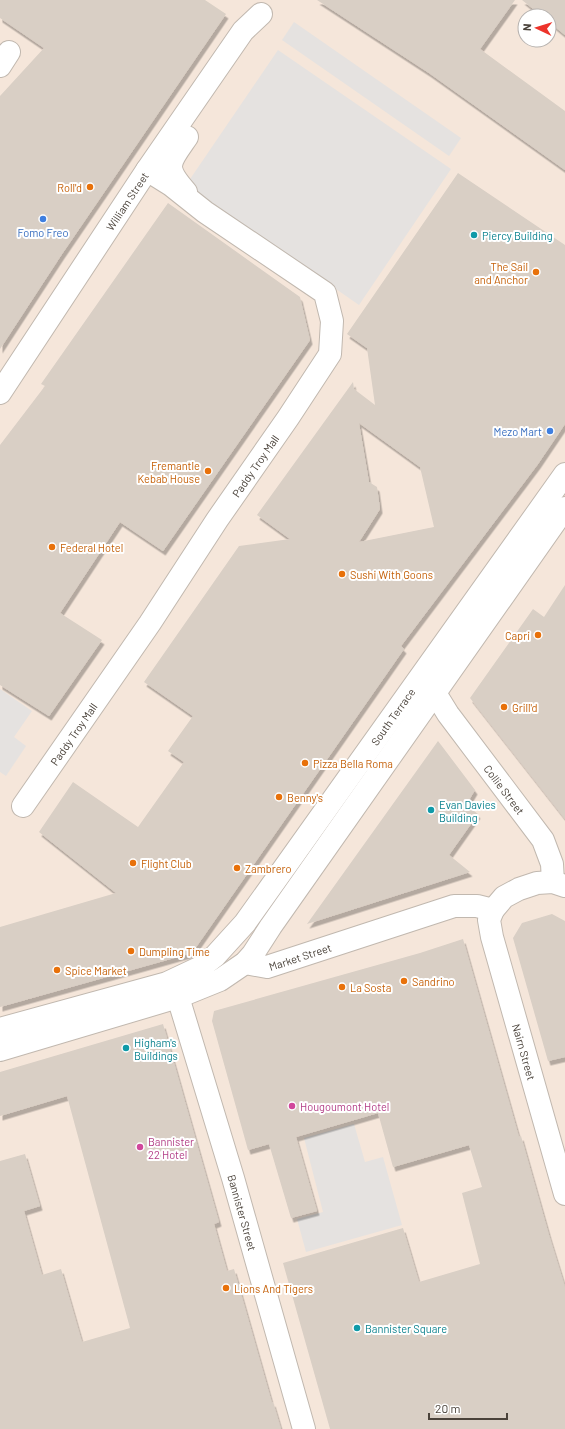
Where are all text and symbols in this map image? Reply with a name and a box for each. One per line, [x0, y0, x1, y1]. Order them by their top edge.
north arrow [517, 8, 557, 48]
text: N [520, 23, 533, 31]
street label: William Street [103, 169, 151, 233]
place label: Roll'd [57, 181, 82, 194]
marker: Roll'd [85, 182, 95, 192]
marker: Fomo Freo [38, 214, 48, 224]
place label: Fomo Freo [18, 226, 68, 239]
place label: Piercy Building [482, 229, 553, 242]
marker: Piercy Building [469, 230, 479, 240]
place label: The Sail and Anchor [474, 260, 528, 286]
marker: The Sail and Anchor [531, 267, 541, 277]
place label: Mezo Mart [494, 425, 542, 438]
marker: Mezo Mart [545, 426, 555, 436]
street label: Paddy Troy Mall [229, 432, 281, 499]
place label: Fremantle Kebab House [138, 459, 200, 485]
marker: Fremantle Kebab House [203, 466, 213, 476]
place label: Federal Hotel [60, 541, 123, 554]
marker: Federal Hotel [47, 542, 57, 552]
place label: Sushi With Goons [350, 568, 433, 581]
marker: Sushi With Goons [337, 569, 347, 579]
place label: Capri [505, 629, 530, 642]
marker: Capri [533, 630, 543, 640]
street label: South Terrace [368, 685, 417, 747]
street label: Paddy Troy Mall [47, 700, 99, 767]
place label: Grill'd [512, 701, 538, 714]
marker: Grill'd [499, 702, 509, 712]
place label: Pizza Bella Roma [313, 757, 393, 770]
marker: Pizza Bella Roma [300, 758, 310, 768]
street label: Collie Street [482, 762, 528, 817]
place label: Benny's [287, 791, 323, 804]
marker: Benny's [274, 792, 284, 802]
place label: Evan Davies Building [439, 798, 496, 824]
marker: Evan Davies Building [426, 805, 436, 815]
place label: Flight Club [141, 857, 192, 870]
marker: Flight Club [128, 858, 138, 868]
place label: Zambrero [245, 862, 292, 875]
marker: Zambrero [232, 863, 242, 873]
street label: Market Street [267, 940, 333, 973]
place label: Dumpling Time [139, 945, 210, 958]
marker: Dumpling Time [126, 946, 136, 956]
place label: Spice Market [65, 964, 127, 977]
marker: Spice Market [52, 965, 62, 975]
place label: Sandrino [412, 975, 455, 988]
marker: Sandrino [399, 976, 409, 986]
place label: La Sosta [350, 981, 391, 994]
marker: La Sosta [337, 982, 347, 992]
street label: Nairn Street [510, 1022, 539, 1081]
place label: Higham's Buildings [134, 1036, 178, 1062]
marker: Higham's Buildings [121, 1043, 131, 1053]
place label: Hougoumont Hotel [300, 1100, 389, 1113]
marker: Hougoumont Hotel [287, 1101, 297, 1111]
place label: Bannister 22 Hotel [148, 1135, 194, 1161]
marker: Bannister 22 Hotel [135, 1142, 145, 1152]
street label: Bannister Street [226, 1173, 260, 1252]
place label: Lions And Tigers [234, 1282, 313, 1295]
marker: Lions And Tigers [221, 1283, 231, 1293]
place label: Bannister Square [365, 1322, 447, 1335]
marker: Bannister Square [352, 1323, 362, 1333]
scale bar [429, 1395, 507, 1421]
text: 20 m [435, 1401, 461, 1415]

